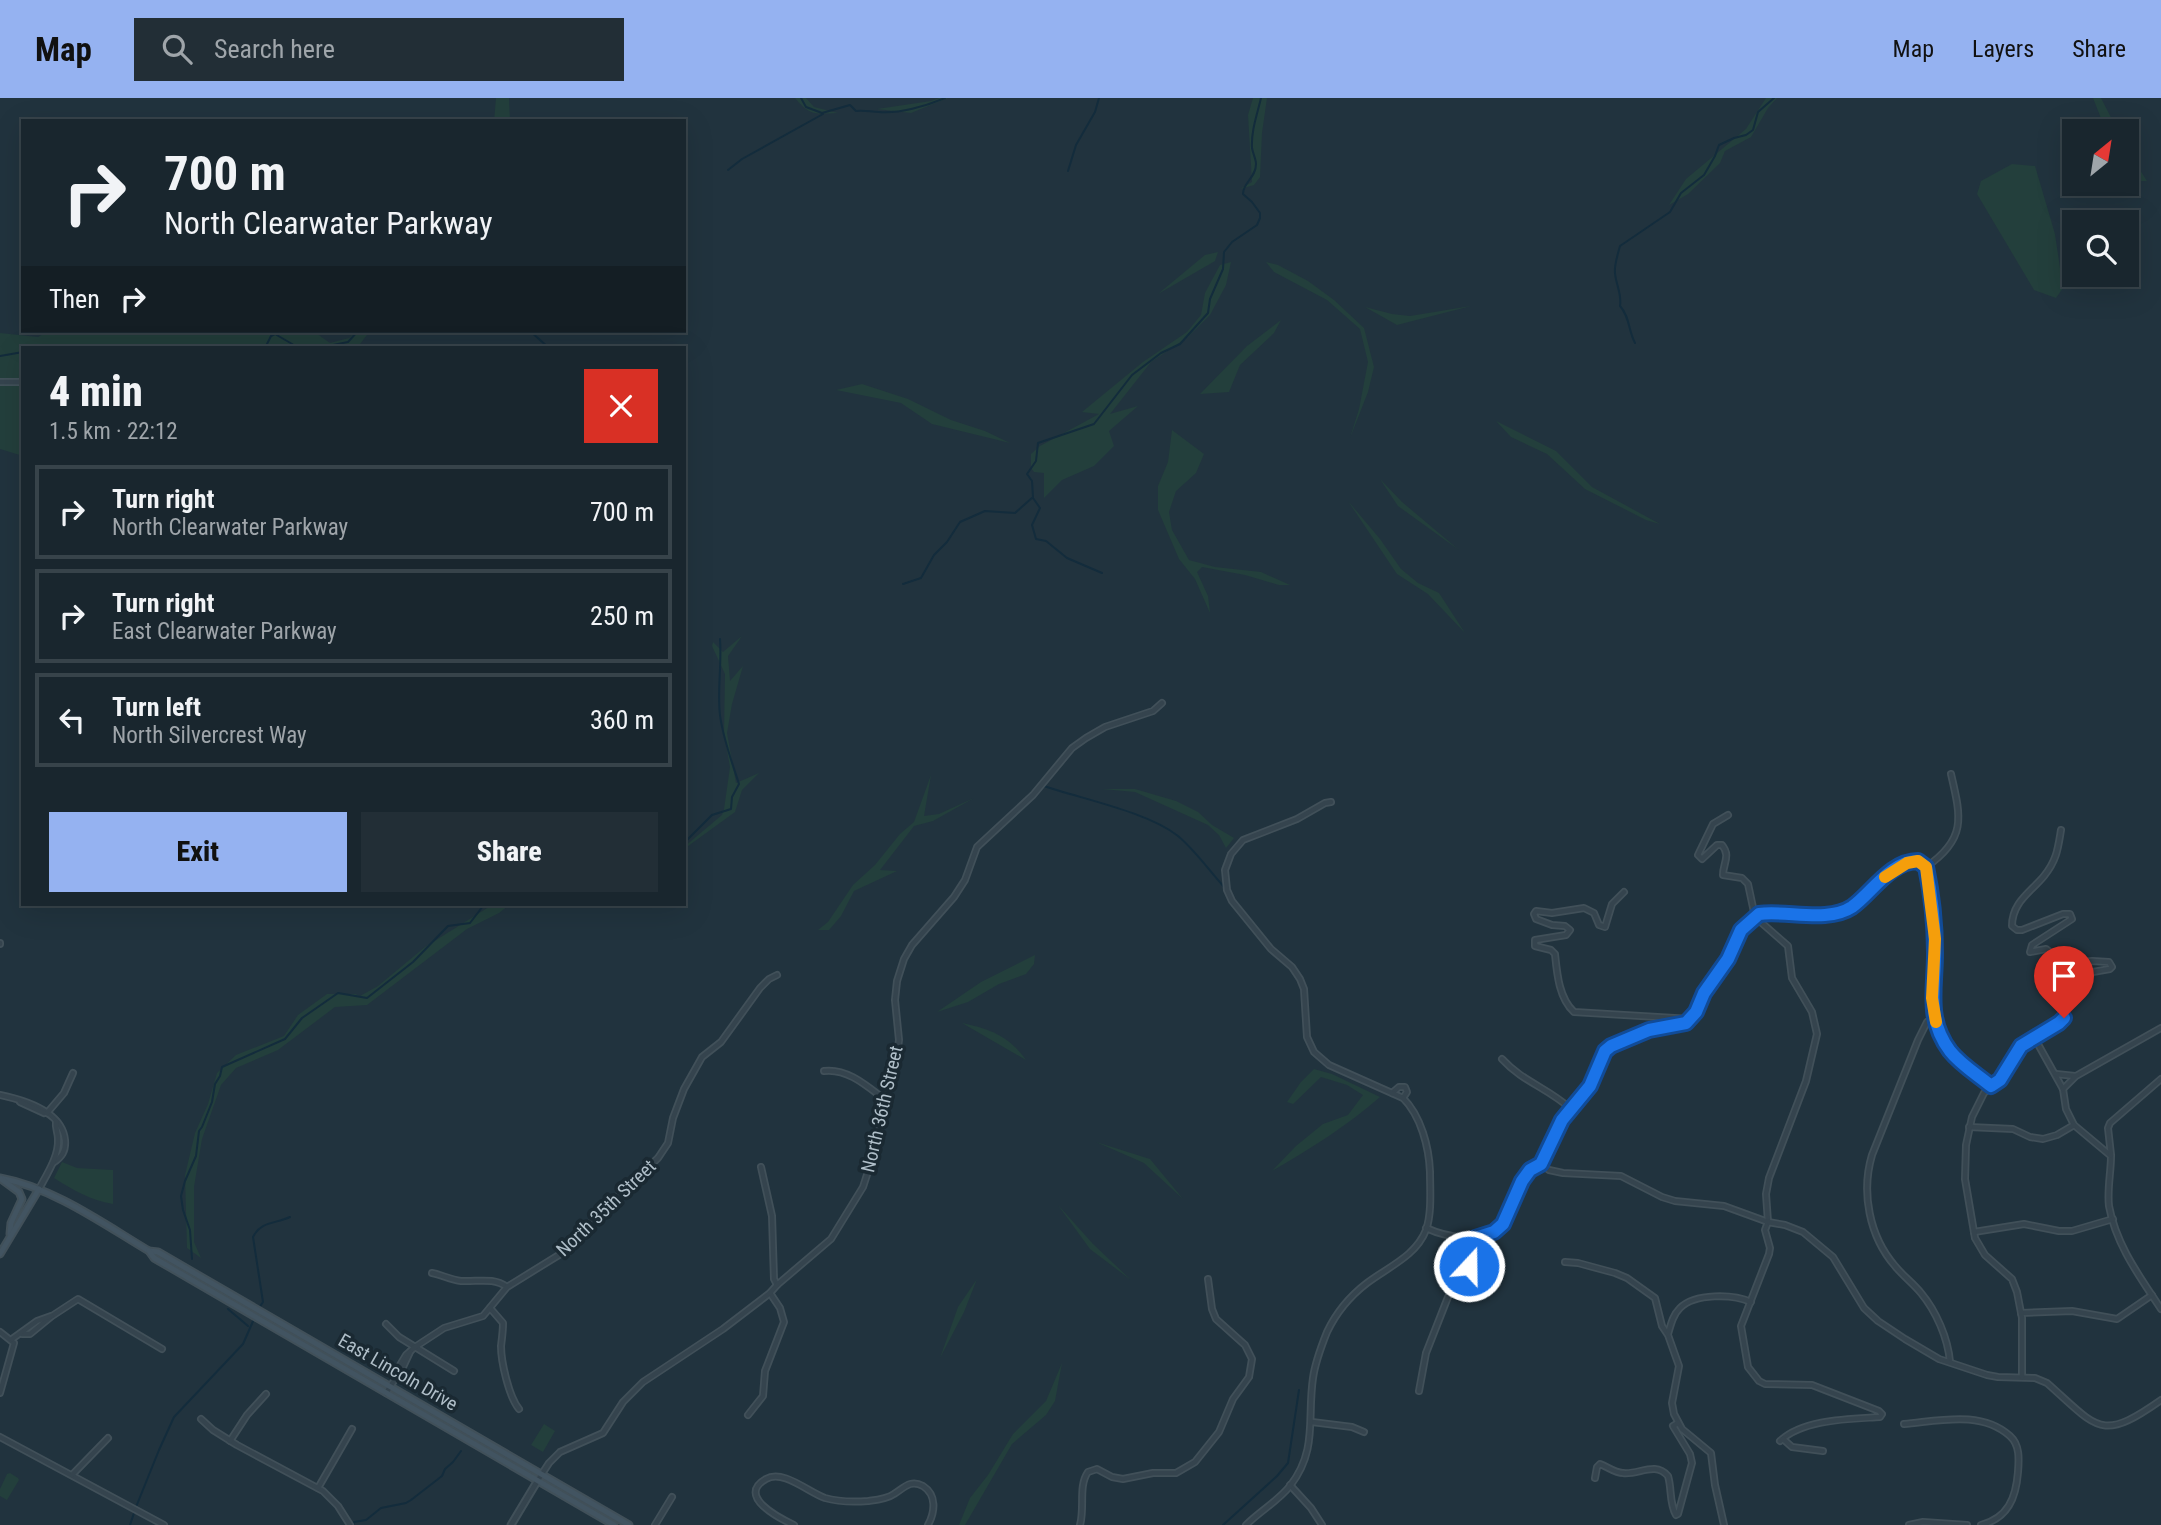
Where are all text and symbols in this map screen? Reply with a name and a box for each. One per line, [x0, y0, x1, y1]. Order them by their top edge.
search box [134, 18, 624, 81]
text: Map [35, 30, 92, 69]
icon: search [158, 30, 196, 68]
text: Search here [214, 34, 335, 64]
text: Map [1893, 35, 1934, 63]
text: Layers [1972, 35, 2034, 63]
text: Share [2072, 35, 2126, 63]
north arrow [2062, 119, 2138, 196]
map controls [2062, 119, 2139, 287]
text: 700 m [164, 145, 286, 202]
icon: right [49, 147, 140, 238]
text: North Clearwater Parkway [164, 204, 492, 242]
button: search [2062, 210, 2139, 287]
icon: right [114, 280, 152, 318]
text: Then [49, 284, 100, 314]
text: 4 min [49, 367, 143, 416]
button: close [584, 369, 658, 443]
text: 1.5 km · 22:12 [49, 418, 178, 445]
text: Turn right [112, 484, 214, 514]
icon: right [53, 493, 91, 531]
text: 700 m [590, 497, 654, 527]
text: North Clearwater Parkway [112, 514, 348, 541]
text: Turn right [112, 588, 214, 618]
icon: right [53, 597, 91, 635]
text: 250 m [590, 601, 654, 631]
text: East Clearwater Parkway [112, 618, 337, 645]
text: Turn left [112, 692, 201, 722]
icon: left [53, 701, 91, 739]
text: 360 m [590, 705, 654, 735]
text: North Silvercrest Way [112, 722, 307, 749]
button: Exit [49, 812, 347, 892]
button: Share [361, 812, 658, 892]
pin [2034, 946, 2094, 1018]
icon: arrive [2045, 957, 2083, 995]
street label: North 36th Street [856, 1043, 908, 1175]
street label: North 35th Street [552, 1155, 660, 1261]
position arrow [1432, 1229, 1506, 1303]
street label: East Lincoln Drive [334, 1329, 462, 1415]

